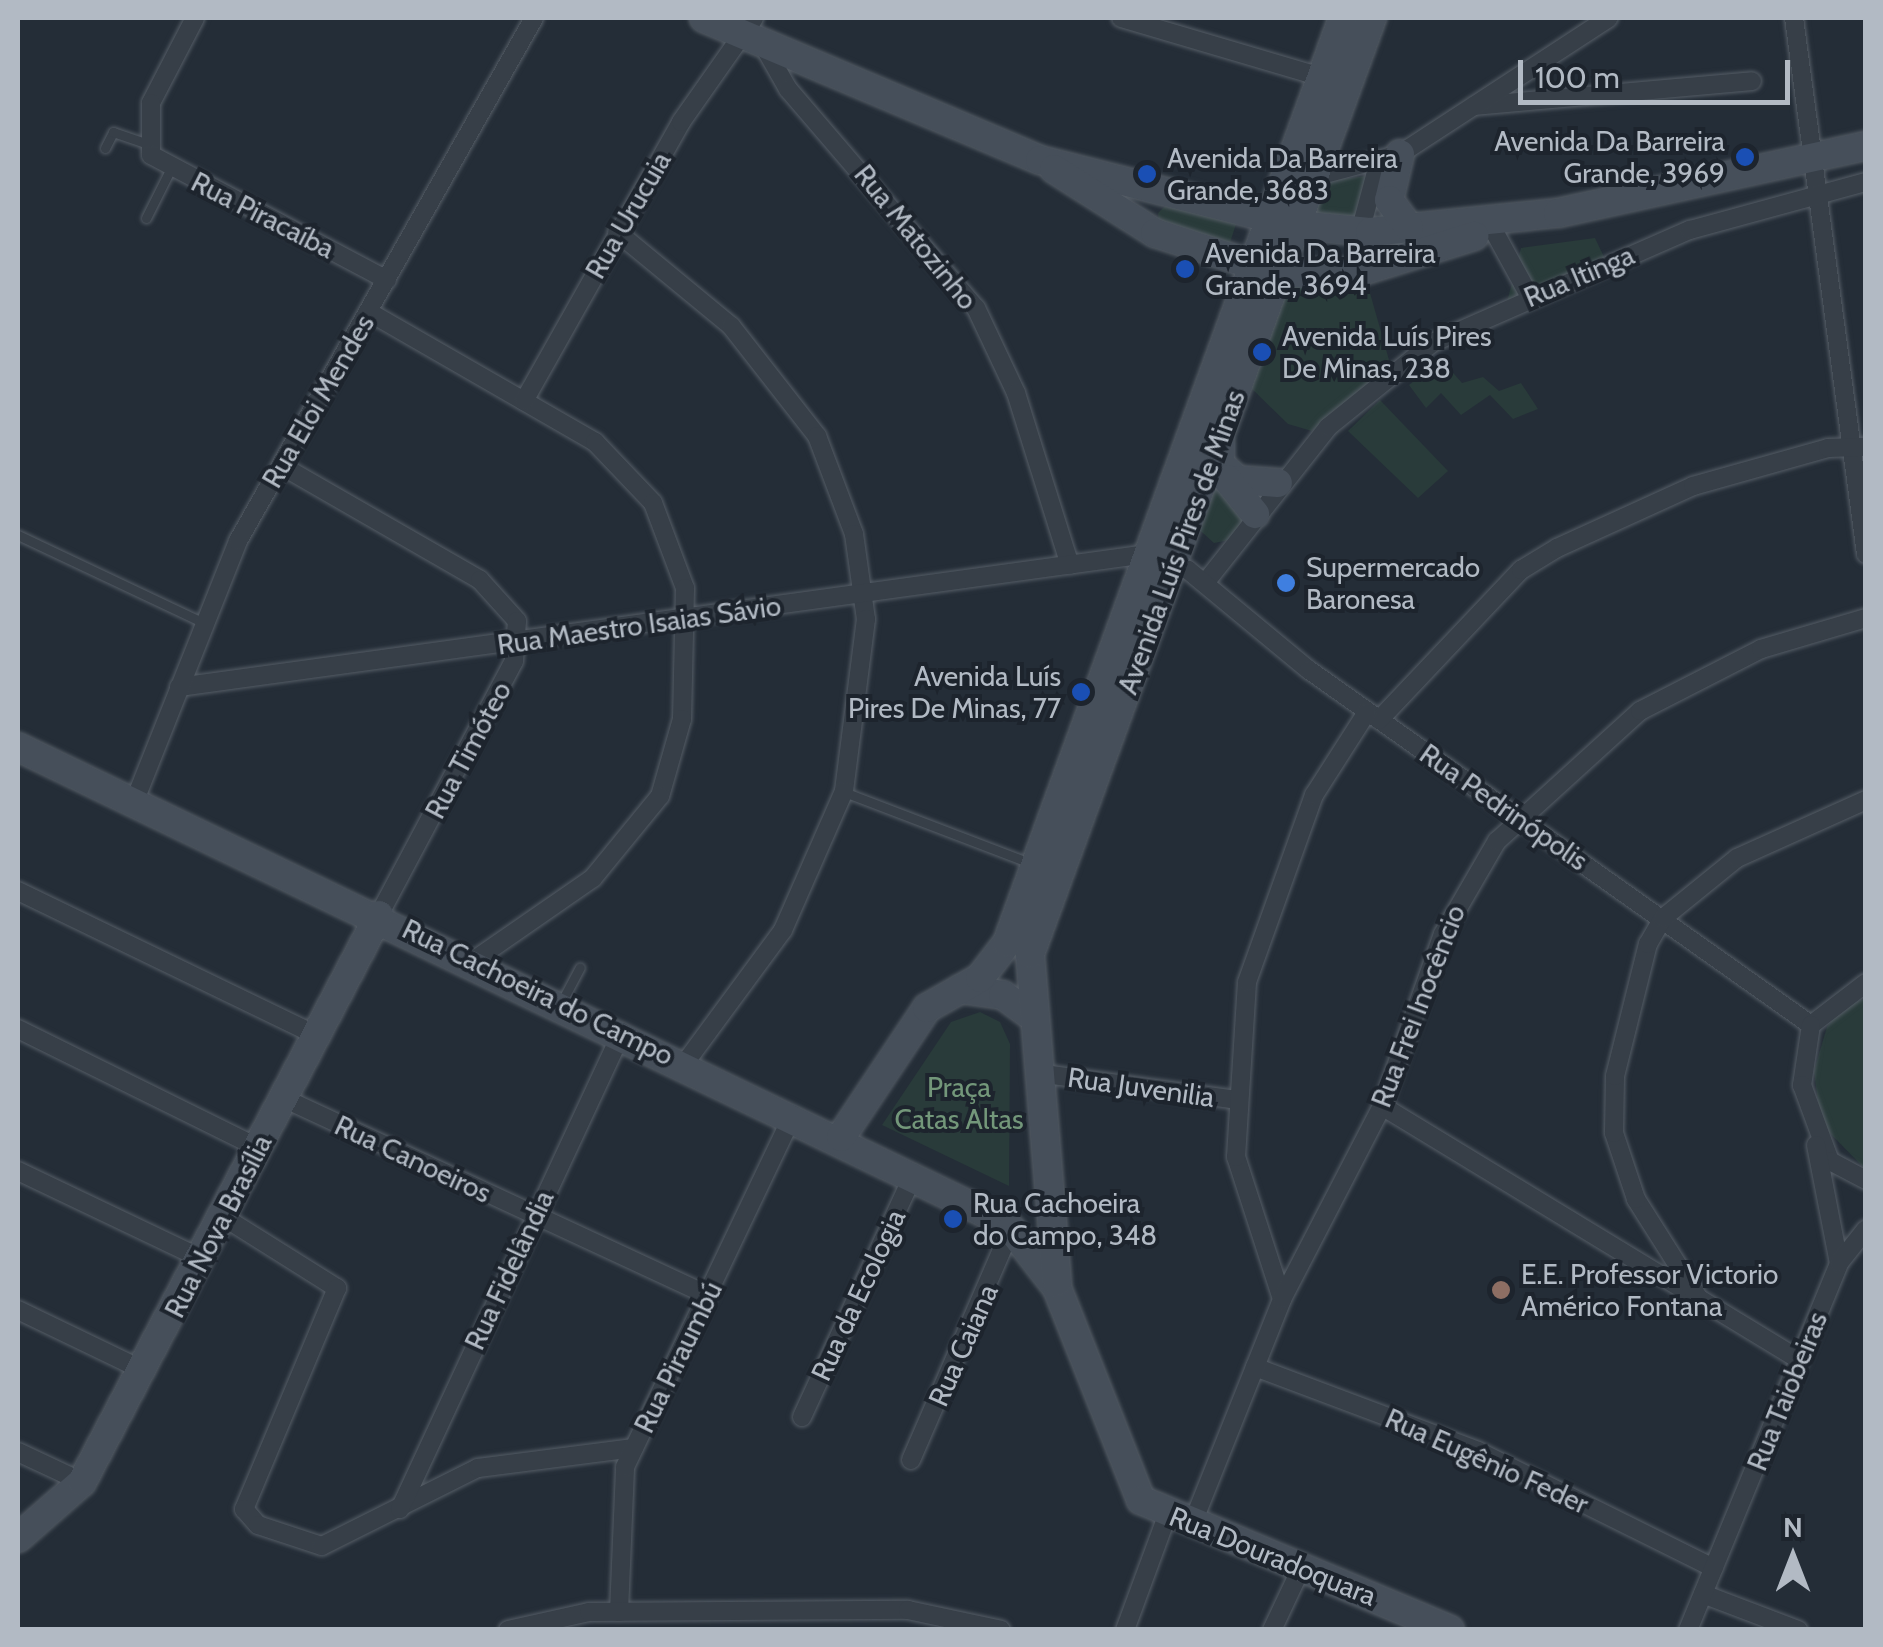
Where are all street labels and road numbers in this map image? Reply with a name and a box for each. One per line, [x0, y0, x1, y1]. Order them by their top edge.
street label: Rua Urucuia [578, 146, 678, 284]
street label: Rua Matozinho [847, 158, 985, 316]
street label: Rua Piracaíba [186, 165, 340, 265]
street label: Rua Itinga [1519, 238, 1639, 314]
street label: Rua Eloi Mendes [255, 308, 381, 494]
street label: Avenida Luís Pires de Minas [1110, 385, 1252, 699]
street label: Rua Maestro Isaias Sávio [495, 588, 783, 662]
street label: Rua Timóteo [418, 676, 518, 824]
street label: Rua Pedrinópolis [1413, 737, 1595, 877]
street label: Rua Frei Inocêncio [1364, 900, 1472, 1112]
street label: Rua Cachoeira do Campo [397, 912, 679, 1072]
street label: Rua Juvenilia [1065, 1060, 1217, 1114]
street label: Rua Canoeiros [330, 1108, 496, 1210]
street label: Rua Nova Brasília [157, 1129, 279, 1323]
street label: Rua Fidelândia [457, 1185, 561, 1355]
street label: Rua da Ecologia [804, 1204, 912, 1386]
street label: Rua Piraumbú [627, 1276, 729, 1438]
street label: Rua Caiana [921, 1279, 1005, 1411]
street label: Rua Taiobeiras [1740, 1307, 1834, 1475]
street label: Rua Eugênio Feder [1380, 1401, 1594, 1521]
street label: Rua Douradoquara [1165, 1499, 1381, 1613]

